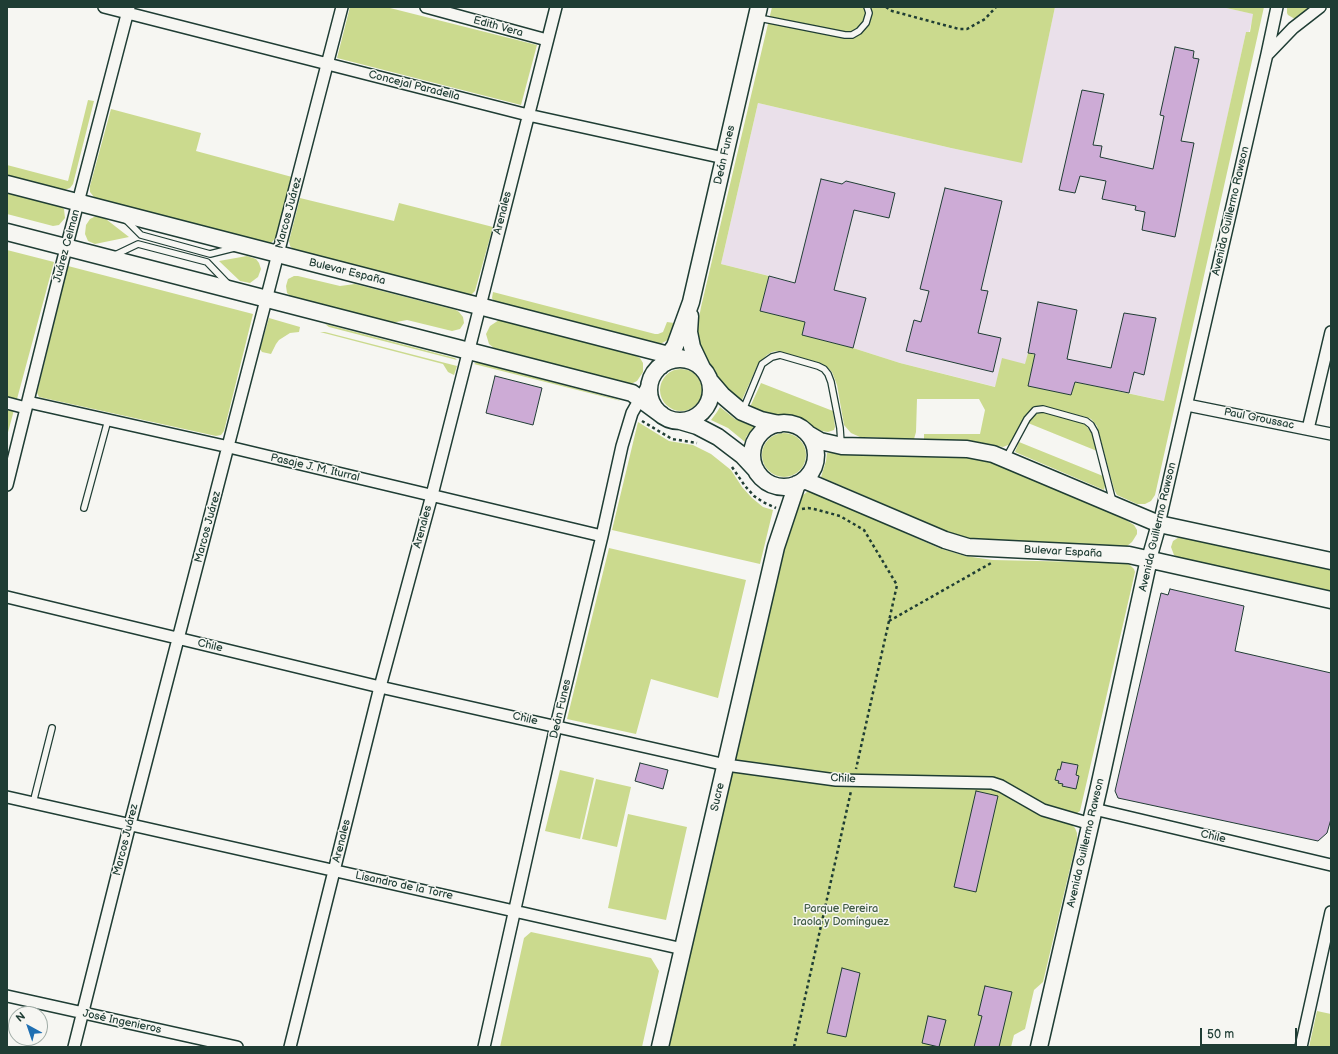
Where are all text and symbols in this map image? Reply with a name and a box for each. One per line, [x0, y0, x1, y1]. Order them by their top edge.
street label: Edith Vera [472, 14, 524, 40]
street label: Concejal Paradella [367, 68, 461, 104]
street label: Deán Funes [712, 124, 738, 186]
street label: Avenida Guillermo Rawson [1210, 145, 1252, 277]
street label: Marcos Juárez [273, 176, 305, 250]
street label: Arenales [491, 190, 515, 236]
street label: Juárez Celman [51, 208, 83, 284]
street label: Bulevar España [307, 256, 387, 288]
street label: Paul Groussac [1223, 406, 1295, 432]
street label: Pasaje J. M. Iturral [269, 451, 361, 485]
street label: Avenida Guillermo Rawson [1137, 461, 1179, 593]
street label: Marcos Juárez [192, 490, 224, 564]
street label: Arenales [411, 504, 435, 550]
street label: Bulevar España [1023, 543, 1103, 561]
street label: Chile [196, 637, 224, 655]
street label: Deán Funes [548, 678, 574, 740]
street label: Chile [511, 710, 539, 728]
street label: Chile [830, 772, 856, 786]
street label: Avenida Guillermo Rawson [1065, 777, 1107, 909]
street label: Sucre [708, 781, 728, 813]
street label: Marcos Juárez [111, 803, 141, 877]
street label: Arenales [330, 818, 354, 864]
street label: Chile [1199, 828, 1227, 846]
street label: Lisandro de la Torre [354, 869, 454, 903]
park label: Parque Pereira Iraola y Domínguez [793, 902, 889, 928]
north arrow [8, 1006, 48, 1046]
street label: José Ingenieros [81, 1007, 163, 1037]
text: N [13, 1010, 28, 1025]
scale bar [1202, 1020, 1299, 1046]
text: 50 m [1207, 1027, 1234, 1042]

